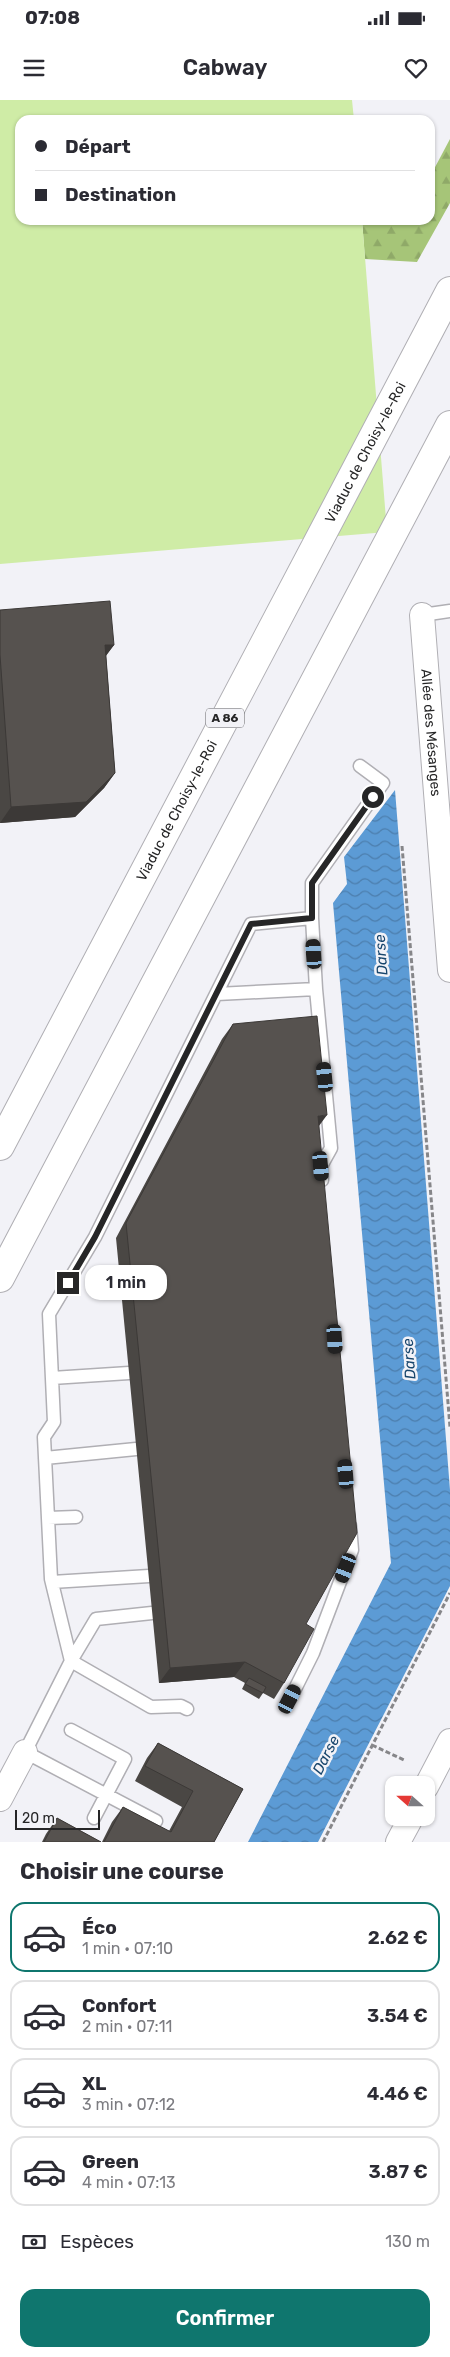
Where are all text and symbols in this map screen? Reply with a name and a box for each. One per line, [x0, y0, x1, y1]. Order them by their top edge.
text: 07:08 [25, 6, 80, 29]
icon: menu [20, 54, 48, 82]
text: Cabway [183, 54, 267, 81]
icon: heart [402, 54, 430, 82]
text: Départ [65, 135, 131, 158]
text: Destination [65, 183, 176, 206]
street label: Viaduc de Choisy-le-Roi [322, 379, 410, 526]
street label: Allée des Mésanges [417, 668, 444, 797]
road number: A 86 [206, 708, 244, 728]
street label: Viaduc de Choisy-le-Roi [133, 738, 221, 884]
route start [362, 786, 384, 808]
water label: Darse [371, 933, 391, 976]
car [305, 939, 322, 969]
car [315, 1061, 334, 1093]
car [312, 1150, 329, 1182]
callout: 1 min [86, 1266, 168, 1300]
route end [57, 1272, 79, 1294]
text: 1 min [106, 1273, 146, 1292]
car [326, 1324, 343, 1354]
water label: Darse [399, 1337, 419, 1380]
car [337, 1458, 354, 1490]
car [333, 1551, 358, 1585]
car [276, 1682, 303, 1716]
water label: Darse [309, 1732, 344, 1777]
north arrow [385, 1776, 435, 1826]
map controls [385, 1776, 435, 1826]
scale bar [15, 1807, 100, 1830]
text: 20 m [22, 1810, 55, 1827]
text: Choisir une course [20, 1858, 224, 1885]
icon: car [22, 1915, 67, 1960]
text: Éco [82, 1916, 117, 1939]
text: 2.62 € [368, 1926, 428, 1949]
text: 1 min · 07:10 [82, 1939, 173, 1958]
icon: car [22, 1993, 67, 2038]
text: Confort [82, 1994, 156, 2017]
text: 3.54 € [367, 2004, 428, 2027]
text: 2 min · 07:11 [82, 2017, 172, 2036]
icon: car [22, 2071, 67, 2116]
text: XL [82, 2072, 106, 2095]
text: 4.46 € [367, 2082, 428, 2105]
text: 3 min · 07:12 [82, 2095, 175, 2114]
icon: car [22, 2149, 67, 2194]
text: Green [82, 2150, 139, 2173]
text: 3.87 € [368, 2160, 428, 2183]
text: 4 min · 07:13 [82, 2173, 176, 2192]
icon: cash [20, 2228, 48, 2256]
text: Espèces [60, 2230, 134, 2253]
text: 130 m [385, 2232, 430, 2251]
button: Confirmer [20, 2289, 430, 2347]

